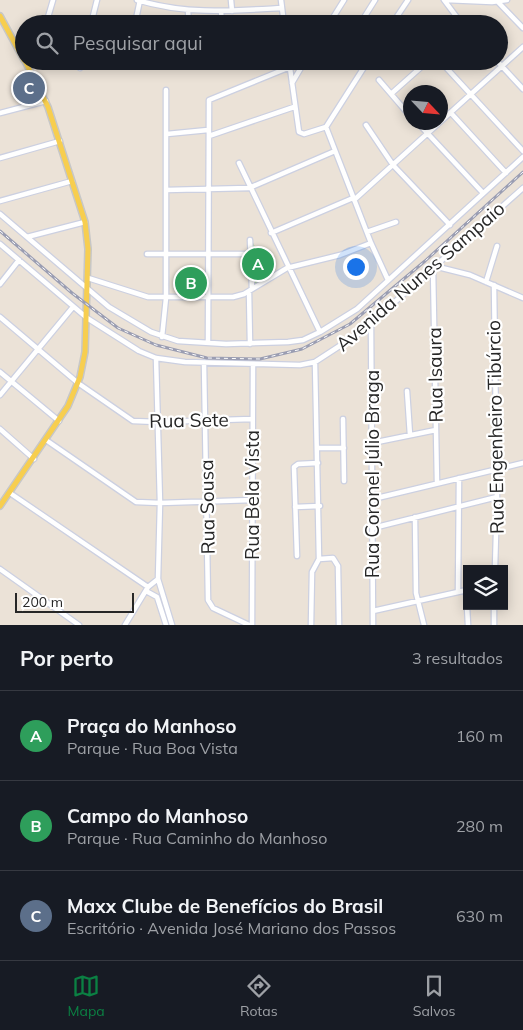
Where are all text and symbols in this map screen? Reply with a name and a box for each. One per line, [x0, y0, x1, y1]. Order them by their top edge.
search box [15, 15, 508, 70]
icon: search [33, 29, 61, 57]
text: Pesquisar aqui [73, 31, 203, 55]
pin: C [13, 69, 45, 107]
north arrow [403, 85, 448, 130]
street label: Avenida Nunes Sampaio [331, 196, 509, 356]
pin: A [242, 245, 274, 283]
your location [343, 254, 369, 280]
pin: B [175, 264, 207, 302]
street label: Rua Engenheiro Tibúrcio [481, 320, 509, 534]
street label: Rua Isaura [422, 327, 448, 423]
street label: Rua Coronel Júlio Braga [360, 370, 384, 578]
street label: Rua Sete [149, 407, 229, 433]
street label: Rua Bela Vista [240, 430, 264, 560]
street label: Rua Sousa [194, 459, 220, 555]
map controls [463, 565, 508, 610]
button: layers [463, 565, 508, 610]
scale bar [15, 590, 134, 613]
text: 200 m [22, 593, 63, 611]
text: Por perto [20, 645, 114, 671]
text: 3 resultados [412, 648, 503, 668]
text: Praça do Manhoso [67, 714, 237, 738]
text: A [30, 726, 42, 746]
text: 160 m [456, 726, 503, 746]
text: Parque · Rua Boa Vista [67, 738, 238, 758]
text: Campo do Manhoso [67, 804, 248, 828]
text: B [30, 816, 42, 836]
text: 280 m [456, 816, 503, 836]
text: Parque · Rua Caminho do Manhoso [67, 828, 327, 848]
text: Maxx Clube de Benefícios do Brasil [67, 894, 383, 918]
text: C [31, 906, 41, 926]
text: 630 m [456, 906, 503, 926]
text: Escritório · Avenida José Mariano dos Passos [67, 918, 396, 938]
tab: Mapa [68, 972, 105, 1020]
tab: Rotas [240, 972, 278, 1020]
tab: Salvos [413, 972, 455, 1020]

